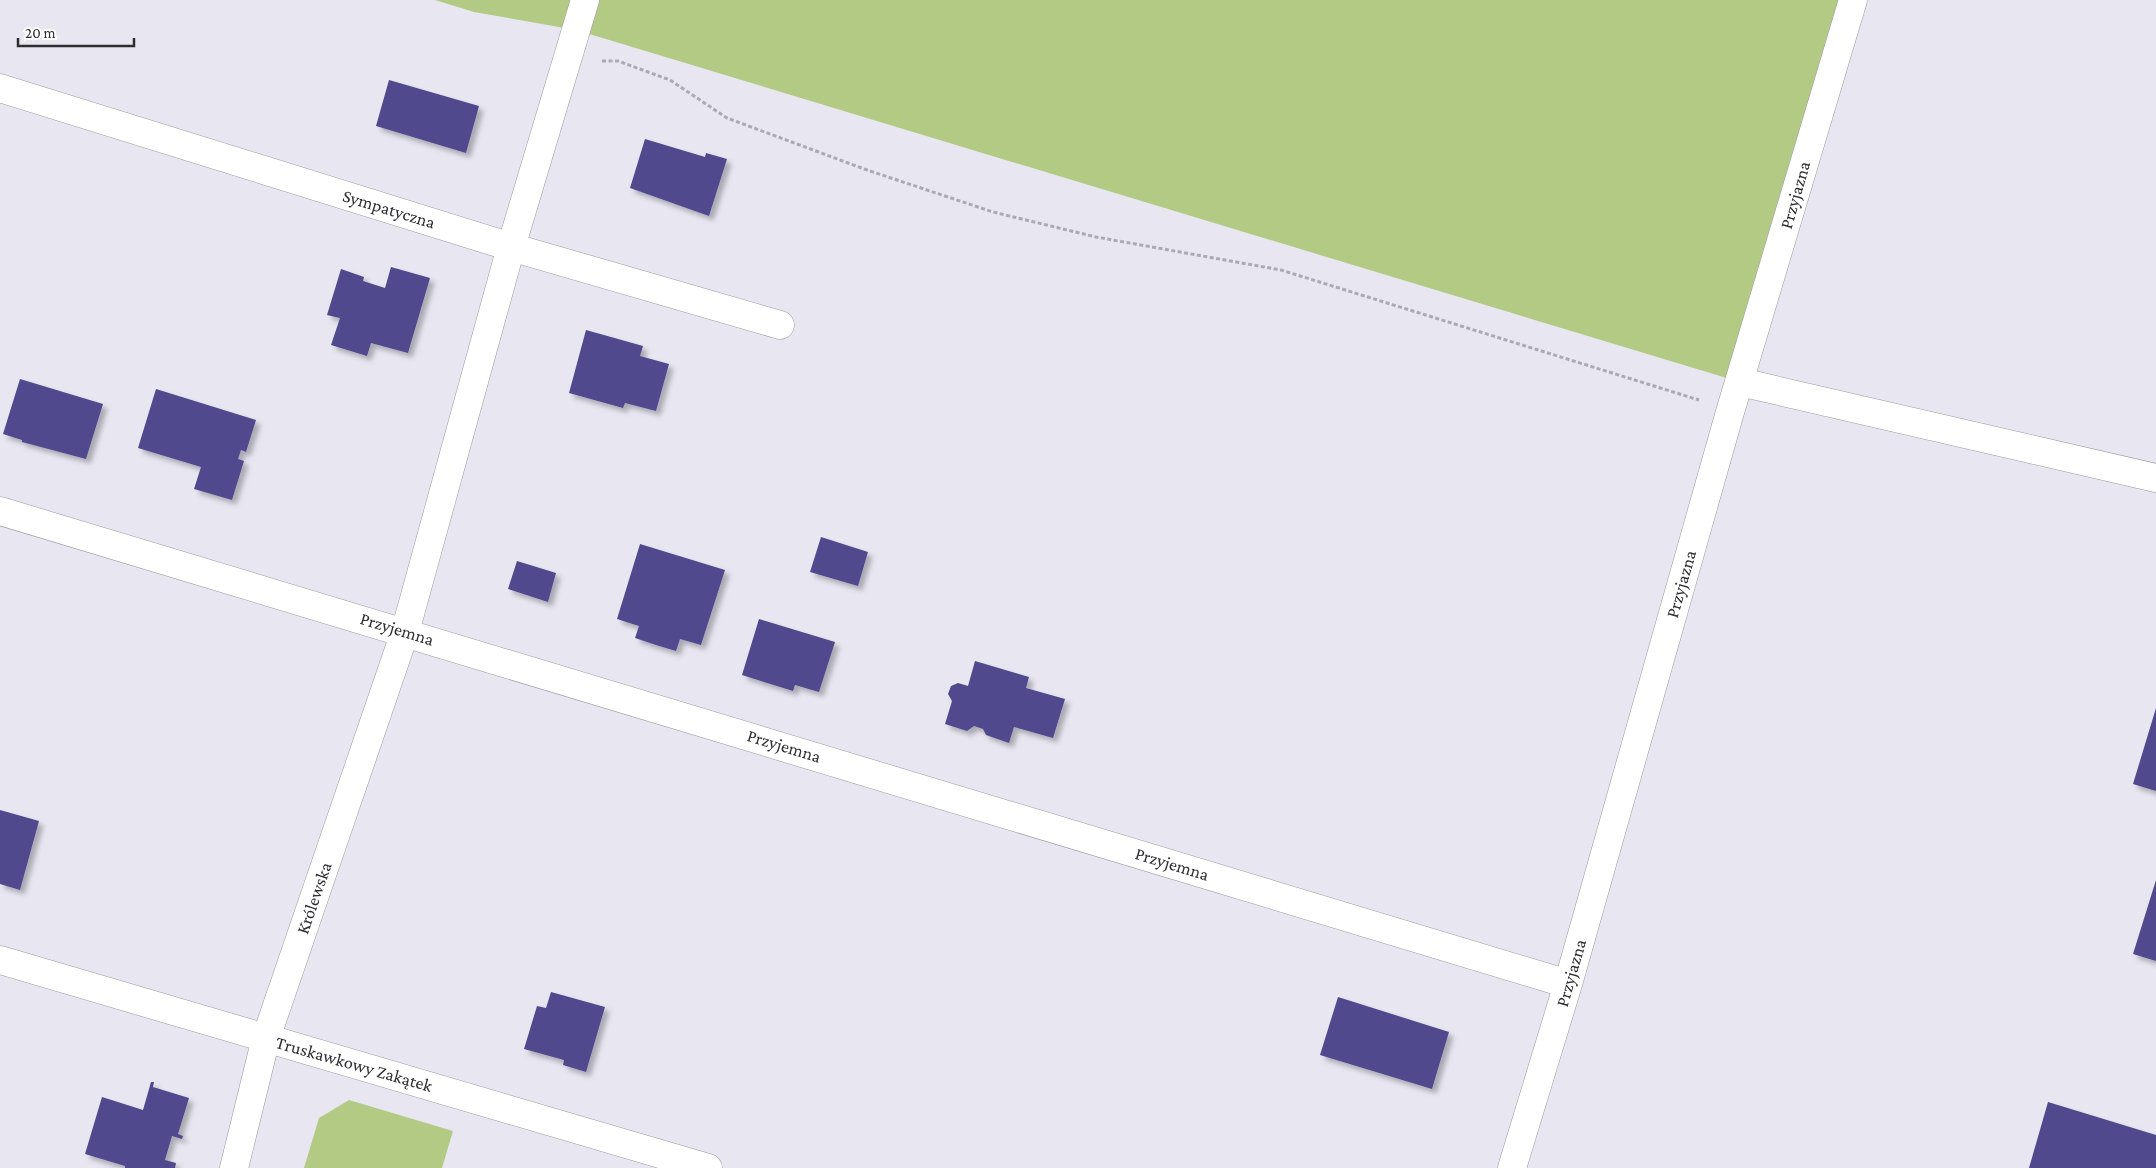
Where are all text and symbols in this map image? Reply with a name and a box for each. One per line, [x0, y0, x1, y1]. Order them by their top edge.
scale bar [18, 15, 134, 47]
text: 20 m [25, 25, 56, 41]
street label: Przyjazna [1776, 159, 1815, 232]
street label: Sympatyczna [340, 185, 438, 233]
street label: Przyjazna [1662, 548, 1701, 621]
street label: Przyjemna [357, 608, 436, 651]
street label: Przyjemna [744, 725, 823, 768]
street label: Przyjemna [1132, 843, 1211, 886]
street label: Królewska [292, 859, 336, 937]
street label: Przyjazna [1552, 937, 1591, 1010]
street label: Truskawkowy Zakątek [273, 1032, 435, 1096]

